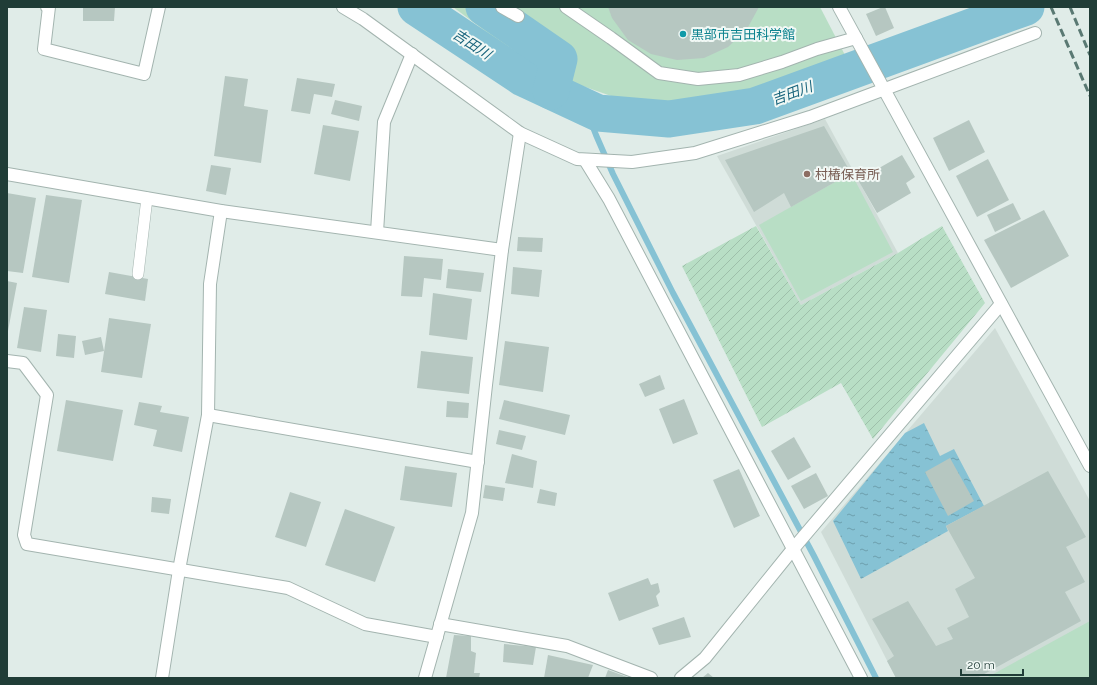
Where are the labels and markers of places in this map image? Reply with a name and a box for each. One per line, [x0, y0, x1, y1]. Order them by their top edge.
place label: 黒部市吉田科学館 [691, 27, 795, 42]
marker: 黒部市吉田科学館 [678, 29, 688, 39]
place label: 村椿保育所 [815, 167, 880, 182]
marker: 村椿保育所 [802, 169, 812, 179]

